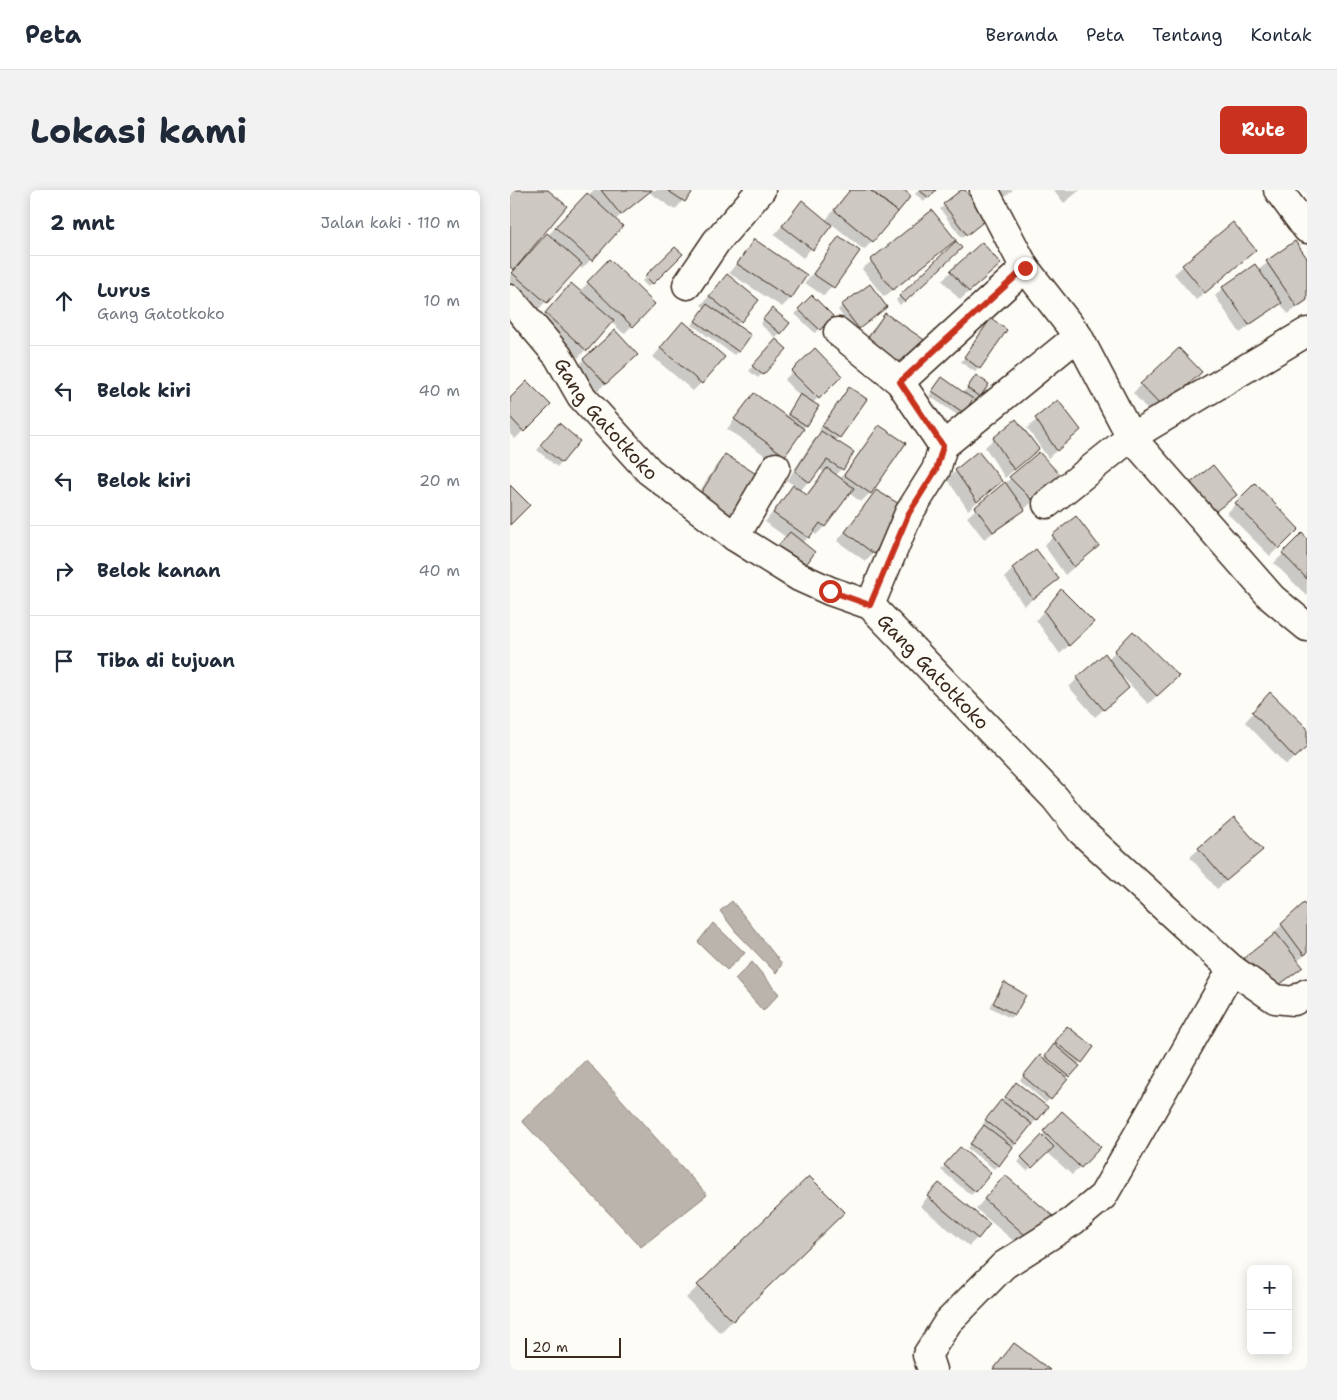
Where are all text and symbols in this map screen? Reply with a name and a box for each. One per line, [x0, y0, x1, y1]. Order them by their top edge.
text: Peta [25, 19, 81, 51]
text: Beranda [986, 23, 1058, 47]
text: Peta [1086, 23, 1124, 47]
text: Tentang [1152, 23, 1223, 47]
text: Kontak [1251, 23, 1312, 47]
button: Rute [1220, 106, 1307, 154]
text: Lokasi kami [30, 107, 247, 154]
text: 2 mnt [50, 209, 115, 237]
text: Jalan kaki · 110 m [320, 212, 460, 233]
route end [1014, 257, 1037, 280]
text: Lurus [97, 278, 151, 303]
icon: ahead [50, 287, 78, 315]
text: 10 m [423, 290, 460, 311]
text: Gang Gatotkoko [97, 303, 225, 324]
street label: Gang Gatotkoko [549, 353, 663, 486]
icon: left [50, 377, 78, 405]
text: Belok kiri [97, 378, 191, 403]
text: 40 m [418, 380, 460, 401]
icon: left [50, 467, 78, 495]
text: Belok kiri [97, 468, 191, 493]
text: 20 m [419, 470, 460, 491]
icon: right [50, 557, 78, 585]
text: Belok kanan [97, 558, 221, 583]
text: 40 m [418, 560, 460, 581]
route start [819, 580, 842, 603]
street label: Gang Gatotkoko [872, 608, 995, 735]
icon: arrive [50, 647, 78, 675]
text: Tiba di tujuan [97, 648, 235, 673]
map controls [1247, 1265, 1292, 1355]
button: + [1247, 1265, 1292, 1310]
button: − [1247, 1310, 1292, 1355]
scale bar [525, 1335, 621, 1358]
text: 20 m [532, 1338, 568, 1356]

